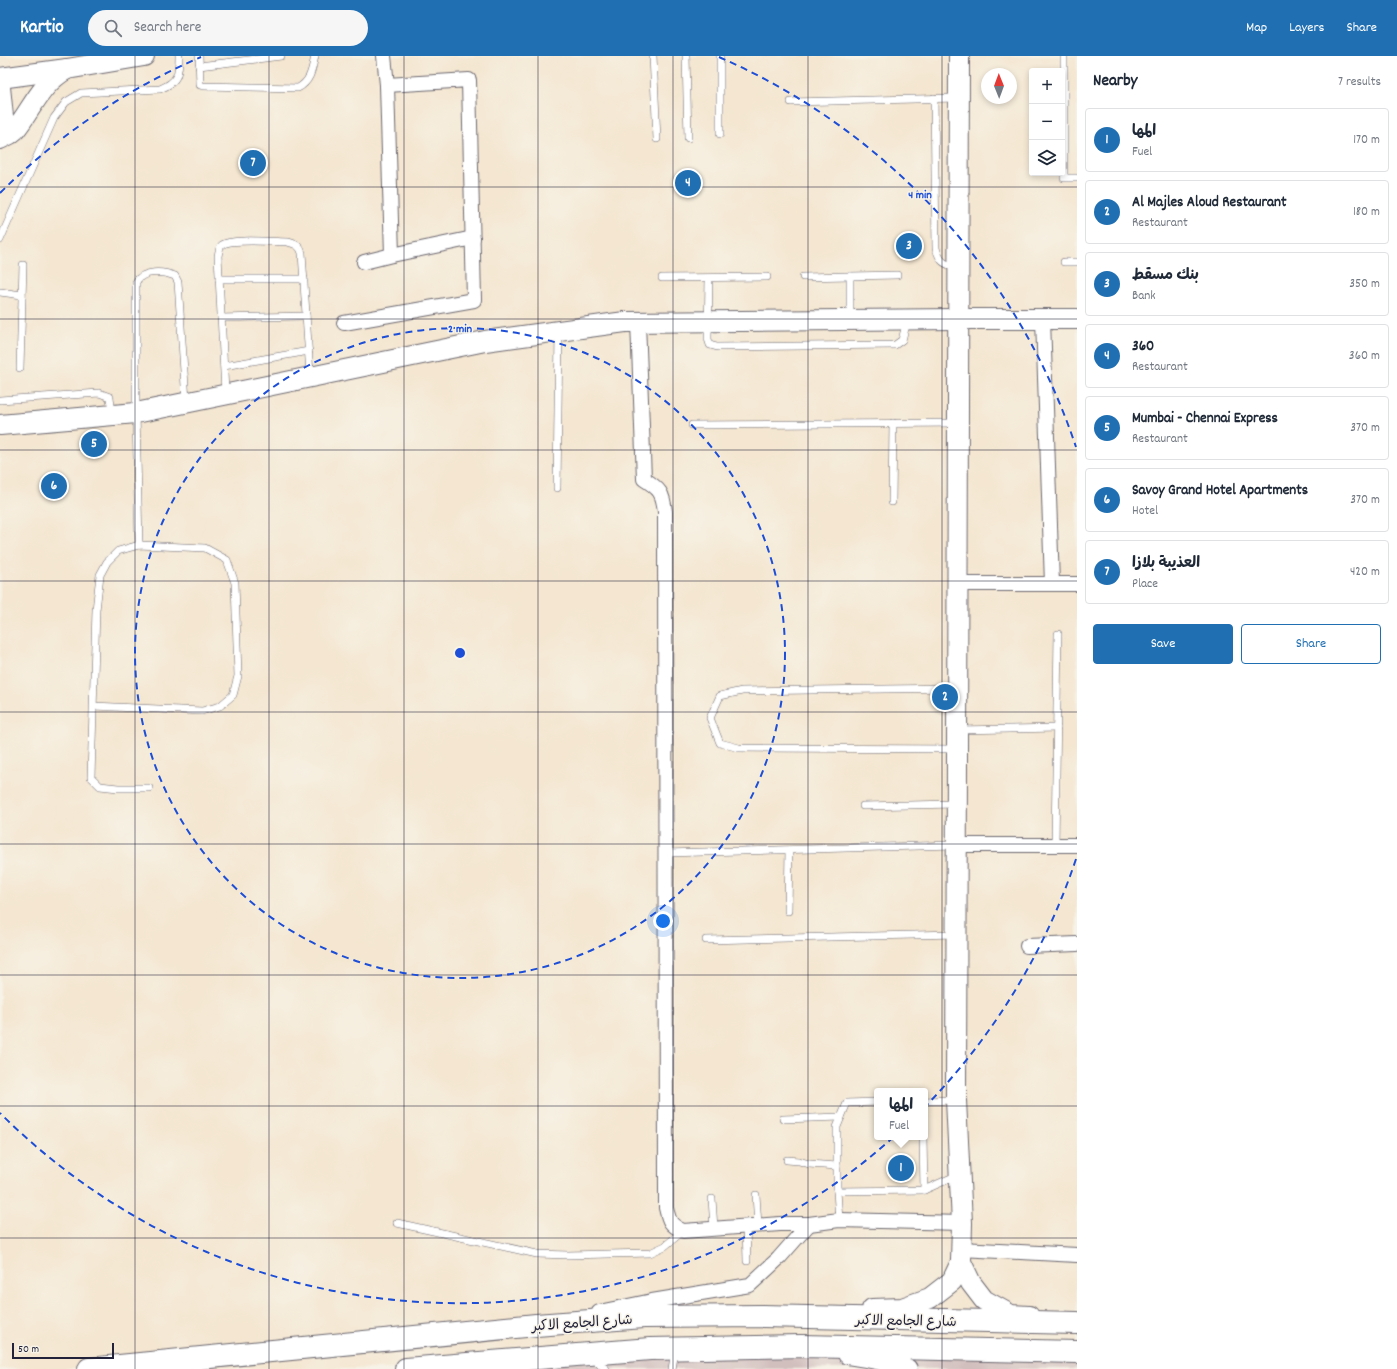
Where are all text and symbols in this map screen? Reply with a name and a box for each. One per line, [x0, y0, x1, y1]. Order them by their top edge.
search box [88, 10, 368, 46]
text: Kartio [20, 15, 64, 42]
icon: search [102, 17, 124, 39]
text: Search here [134, 17, 201, 39]
text: Map [1246, 18, 1267, 38]
text: Layers [1289, 18, 1324, 38]
text: Share [1346, 18, 1377, 38]
north arrow [981, 68, 1017, 104]
map controls [1029, 68, 1065, 176]
button: + [1029, 68, 1065, 104]
text: Nearby [1093, 70, 1137, 94]
text: 7 results [1338, 73, 1381, 92]
button: − [1029, 104, 1065, 140]
text: المه‍ا [1132, 121, 1156, 143]
text: 1 [1106, 131, 1108, 150]
text: 170 m [1353, 131, 1380, 150]
button: layers [1029, 140, 1065, 176]
text: Fuel [1132, 143, 1152, 162]
pin: 7 [240, 148, 266, 178]
pin: 4 [675, 168, 701, 198]
text: 4 min [908, 187, 932, 204]
text: Al Majles Aloud Restaurant [1132, 192, 1287, 214]
text: 2 [1104, 203, 1110, 222]
text: 180 m [1353, 203, 1380, 222]
text: Restaurant [1132, 214, 1188, 233]
pin: 3 [896, 231, 922, 261]
text: بنك مسقط [1132, 265, 1199, 287]
text: 3 [1104, 275, 1110, 294]
text: 350 m [1349, 275, 1380, 294]
text: Bank [1132, 287, 1156, 306]
text: 2 min [448, 321, 472, 338]
text: 360 [1132, 336, 1154, 358]
text: 4 [1104, 347, 1110, 366]
text: 360 m [1349, 347, 1380, 366]
text: Restaurant [1132, 358, 1188, 377]
text: Mumbai - Chennai Express [1132, 408, 1278, 430]
text: 5 [1104, 419, 1110, 438]
text: 370 m [1350, 419, 1380, 438]
pin: 5 [81, 429, 107, 459]
text: Restaurant [1132, 430, 1188, 449]
pin: 6 [41, 471, 67, 501]
text: Savoy Grand Hotel Apartments [1132, 480, 1308, 502]
text: 6 [1104, 491, 1110, 510]
text: 370 m [1350, 491, 1380, 510]
text: Hotel [1132, 502, 1158, 521]
text: العذيبة بلازا [1132, 553, 1200, 575]
text: 7 [1105, 563, 1109, 582]
text: 420 m [1350, 563, 1380, 582]
text: Place [1132, 575, 1158, 594]
button: Save [1093, 624, 1233, 664]
button: Share [1241, 624, 1381, 664]
centre of rings [453, 646, 467, 660]
pin: 2 [932, 682, 958, 712]
your location [653, 911, 673, 931]
popup [874, 1088, 928, 1140]
text: المه‍ا [889, 1095, 913, 1117]
text: Fuel [889, 1117, 909, 1136]
pin: 1 [888, 1153, 914, 1183]
street label: شارع الجامع الاكبر [530, 1310, 633, 1338]
street label: شارع الجامع الاكبر [854, 1311, 957, 1333]
scale bar [12, 1341, 114, 1360]
text: 50 m [18, 1342, 39, 1358]

